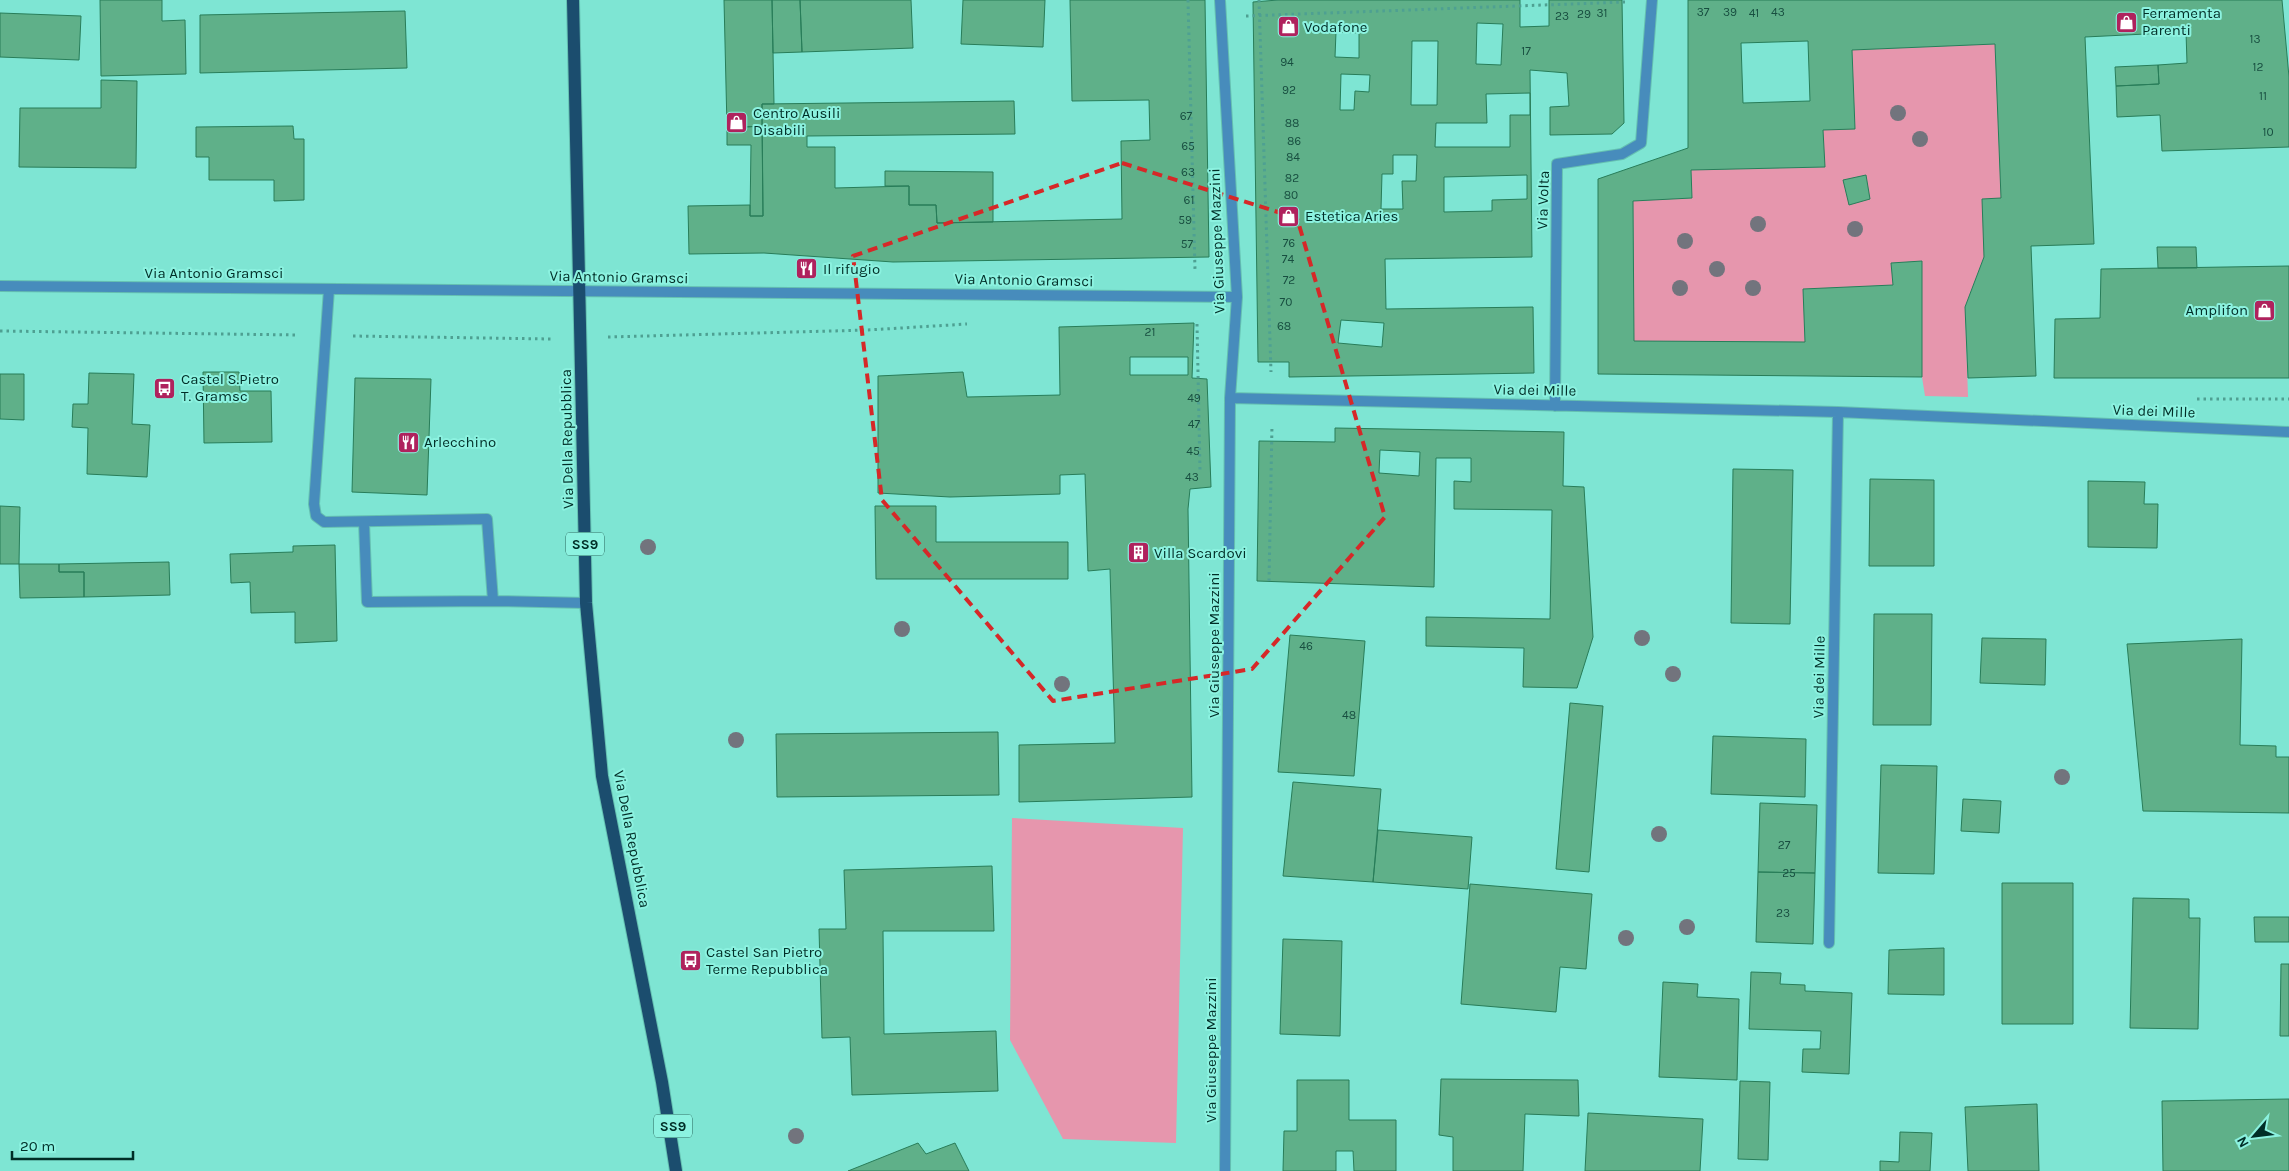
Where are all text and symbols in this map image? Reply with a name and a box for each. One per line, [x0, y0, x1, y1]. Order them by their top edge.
place label: Ferramenta Parenti [2142, 4, 2221, 39]
house number: 37 [1697, 5, 1710, 19]
house number: 39 [1723, 5, 1737, 19]
house number: 43 [1771, 5, 1785, 19]
house number: 31 [1596, 6, 1608, 20]
house number: 41 [1749, 6, 1759, 20]
house number: 29 [1577, 7, 1591, 21]
house number: 23 [1555, 9, 1569, 23]
shop icon: Ferramenta Parenti [2114, 10, 2138, 34]
shop icon: Vodafone [1276, 15, 1300, 39]
place label: Vodafone [1304, 18, 1367, 36]
house number: 13 [2249, 32, 2261, 46]
house number: 17 [1521, 44, 1531, 58]
house number: 94 [1280, 55, 1294, 69]
house number: 12 [2253, 60, 2264, 74]
house number: 92 [1282, 83, 1296, 97]
house number: 11 [2259, 89, 2267, 103]
place label: Centro Ausili Disabili [753, 104, 841, 139]
house number: 67 [1180, 109, 1193, 123]
shop icon: Centro Ausili Disabili [725, 110, 749, 134]
house number: 88 [1285, 116, 1299, 130]
house number: 10 [2262, 125, 2274, 139]
house number: 86 [1287, 134, 1301, 148]
house number: 65 [1181, 139, 1195, 153]
house number: 84 [1286, 150, 1300, 164]
house number: 63 [1181, 165, 1195, 179]
street label: Via Giuseppe Mazzini [1205, 168, 1229, 314]
street label: Via Volta [1533, 170, 1553, 230]
house number: 82 [1285, 171, 1299, 185]
house number: 80 [1284, 188, 1298, 202]
house number: 61 [1184, 193, 1194, 207]
shop icon: Estetica Aries [1277, 204, 1301, 228]
place label: Estetica Aries [1305, 207, 1398, 225]
house number: 59 [1178, 213, 1192, 227]
house number: 76 [1283, 236, 1295, 250]
house number: 57 [1181, 237, 1194, 251]
house number: 74 [1282, 252, 1294, 266]
restaurant icon: Il rifugio [795, 257, 819, 281]
place label: Il rifugio [823, 260, 880, 278]
street label: Via Antonio Gramsci [145, 264, 283, 282]
street label: Via Antonio Gramsci [549, 267, 689, 287]
street label: Via Antonio Gramsci [954, 270, 1094, 290]
house number: 72 [1283, 273, 1295, 287]
house number: 70 [1280, 295, 1292, 309]
shop icon: Amplifon [2252, 298, 2276, 322]
place label: Amplifon [2186, 301, 2248, 319]
house number: 68 [1277, 319, 1291, 333]
house number: 21 [1145, 325, 1155, 339]
street label: Via Della Repubblica [557, 369, 577, 509]
place label: Castel S.Pietro T. Gramsc [181, 370, 279, 405]
bus stop icon: Castel S.Pietro T. Gramsc [153, 376, 177, 400]
street label: Via dei Mille [1494, 380, 1576, 400]
house number: 49 [1187, 391, 1201, 405]
street label: Via dei Mille [2112, 401, 2196, 421]
house number: 47 [1188, 417, 1201, 431]
restaurant icon: Arlecchino [396, 430, 420, 454]
place label: Arlecchino [424, 433, 496, 451]
house number: 45 [1186, 444, 1200, 458]
house number: 43 [1185, 470, 1199, 484]
road number: SS9 [566, 532, 604, 556]
building icon: Villa Scardovi [1126, 541, 1150, 565]
place label: Villa Scardovi [1154, 544, 1247, 562]
street label: Via Giuseppe Mazzini [1205, 572, 1223, 718]
street label: Via dei Mille [1809, 636, 1829, 718]
house number: 46 [1299, 639, 1313, 653]
house number: 48 [1342, 708, 1356, 722]
street label: Via Della Repubblica [610, 769, 654, 909]
house number: 27 [1778, 838, 1791, 852]
house number: 25 [1782, 866, 1796, 880]
house number: 23 [1776, 906, 1790, 920]
place label: Castel San Pietro Terme Repubblica [706, 943, 828, 978]
bus stop icon: Castel San Pietro Terme Repubblica [678, 949, 702, 973]
street label: Via Giuseppe Mazzini [1202, 977, 1220, 1123]
north arrow [2229, 1111, 2279, 1161]
road number: SS9 [654, 1114, 692, 1138]
scale bar [12, 1128, 134, 1160]
text: N [2233, 1133, 2253, 1150]
text: 20 m [20, 1137, 55, 1155]

